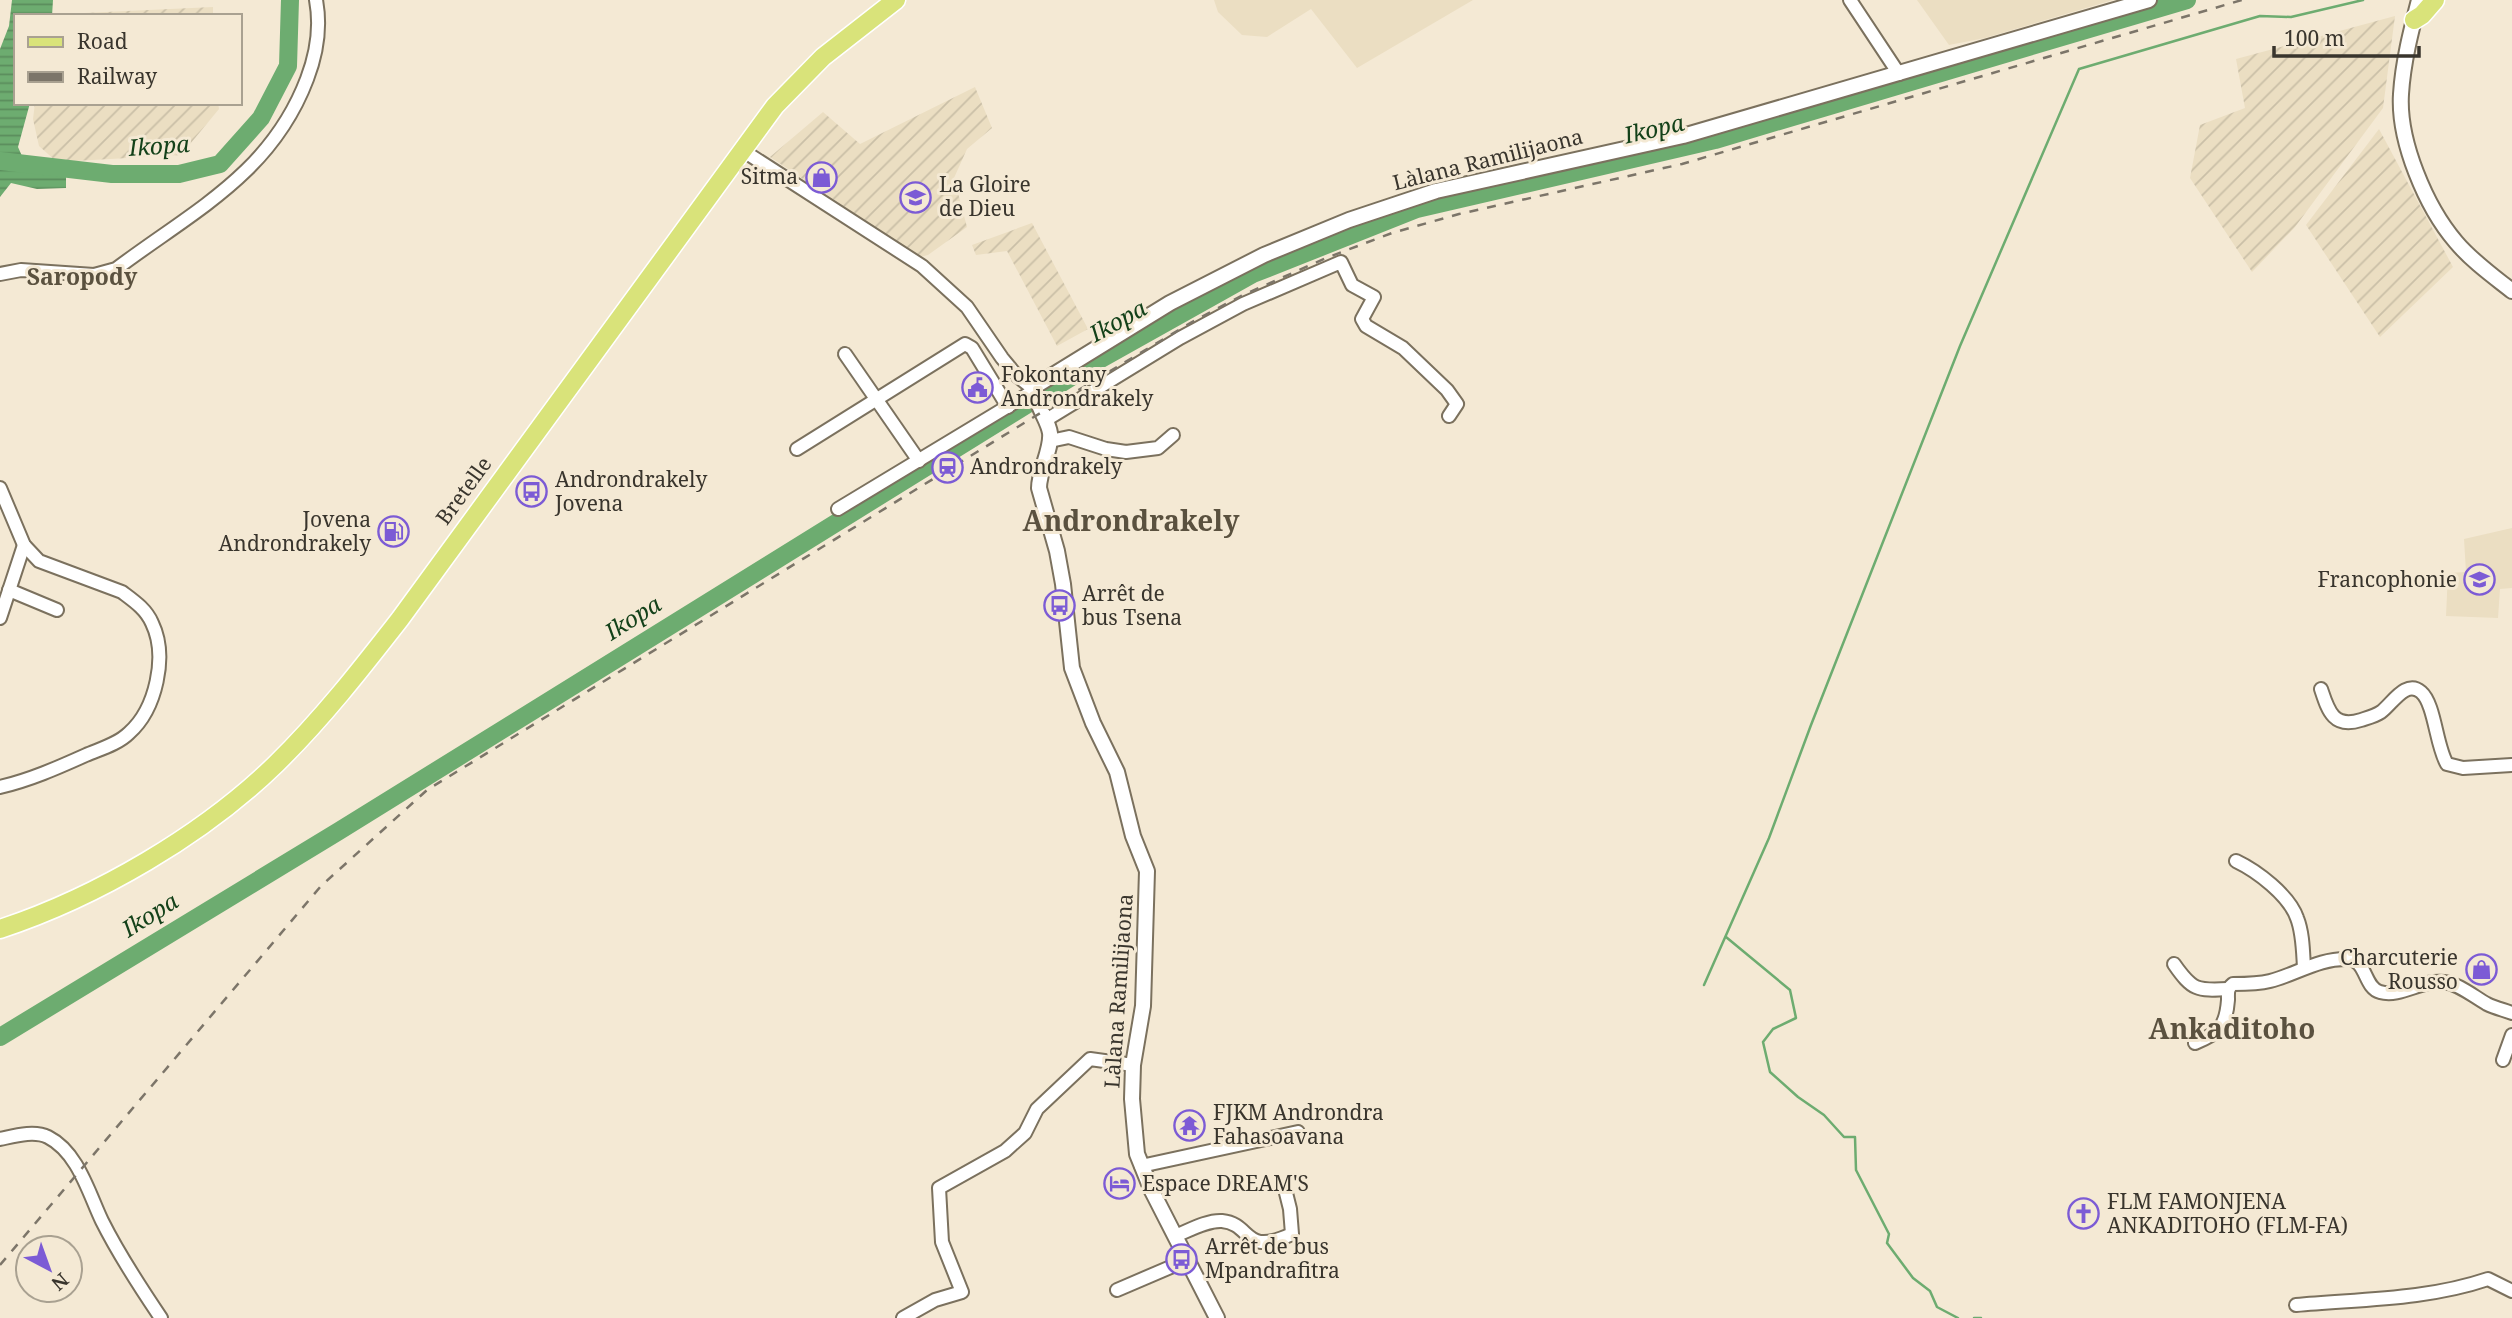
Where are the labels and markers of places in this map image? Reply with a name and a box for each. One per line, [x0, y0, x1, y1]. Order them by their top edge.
shop icon: Sitma [804, 160, 838, 194]
place label: Sitma [741, 162, 798, 190]
place label: La Gloire de Dieu [939, 170, 1031, 222]
school or university icon: La Gloire de Dieu [899, 180, 933, 214]
place label: Fokontany Androndrakely [1001, 360, 1154, 412]
public building icon: Fokontany Androndrakely [961, 370, 995, 404]
station icon: Androndrakely [930, 450, 964, 484]
place label: Androndrakely [970, 452, 1123, 480]
place label: Androndrakely Jovena [554, 465, 708, 517]
bus stop icon: Androndrakely Jovena [515, 475, 549, 509]
place label: Jovena Androndrakely [219, 505, 371, 557]
fuel station icon: Jovena Androndrakely [377, 515, 411, 549]
school or university icon: Francophonie [2463, 563, 2497, 597]
place label: Francophonie [2317, 565, 2457, 593]
place label: Arrêt de bus Tsena [1082, 579, 1182, 631]
bus stop icon: Arrêt de bus Tsena [1042, 589, 1076, 623]
place label: Charcuterie Rousso [2340, 943, 2458, 995]
shop icon: Charcuterie Rousso [2464, 953, 2498, 987]
place label: FJKM Androndra Fahasoavana [1213, 1098, 1384, 1150]
temple icon: FJKM Androndra Fahasoavana [1173, 1108, 1207, 1142]
hotel icon: Espace DREAM'S [1102, 1167, 1136, 1201]
place label: Espace DREAM'S [1142, 1169, 1309, 1197]
place label: FLM FAMONJENA ANKADITOHO (FLM-FA) [2107, 1187, 2348, 1239]
church icon: FLM FAMONJENA ANKADITOHO (FLM-FA) [2067, 1197, 2101, 1231]
place label: Arrêt de bus Mpandrafitra [1205, 1232, 1340, 1284]
bus stop icon: Arrêt de bus Mpandrafitra [1165, 1242, 1199, 1276]

